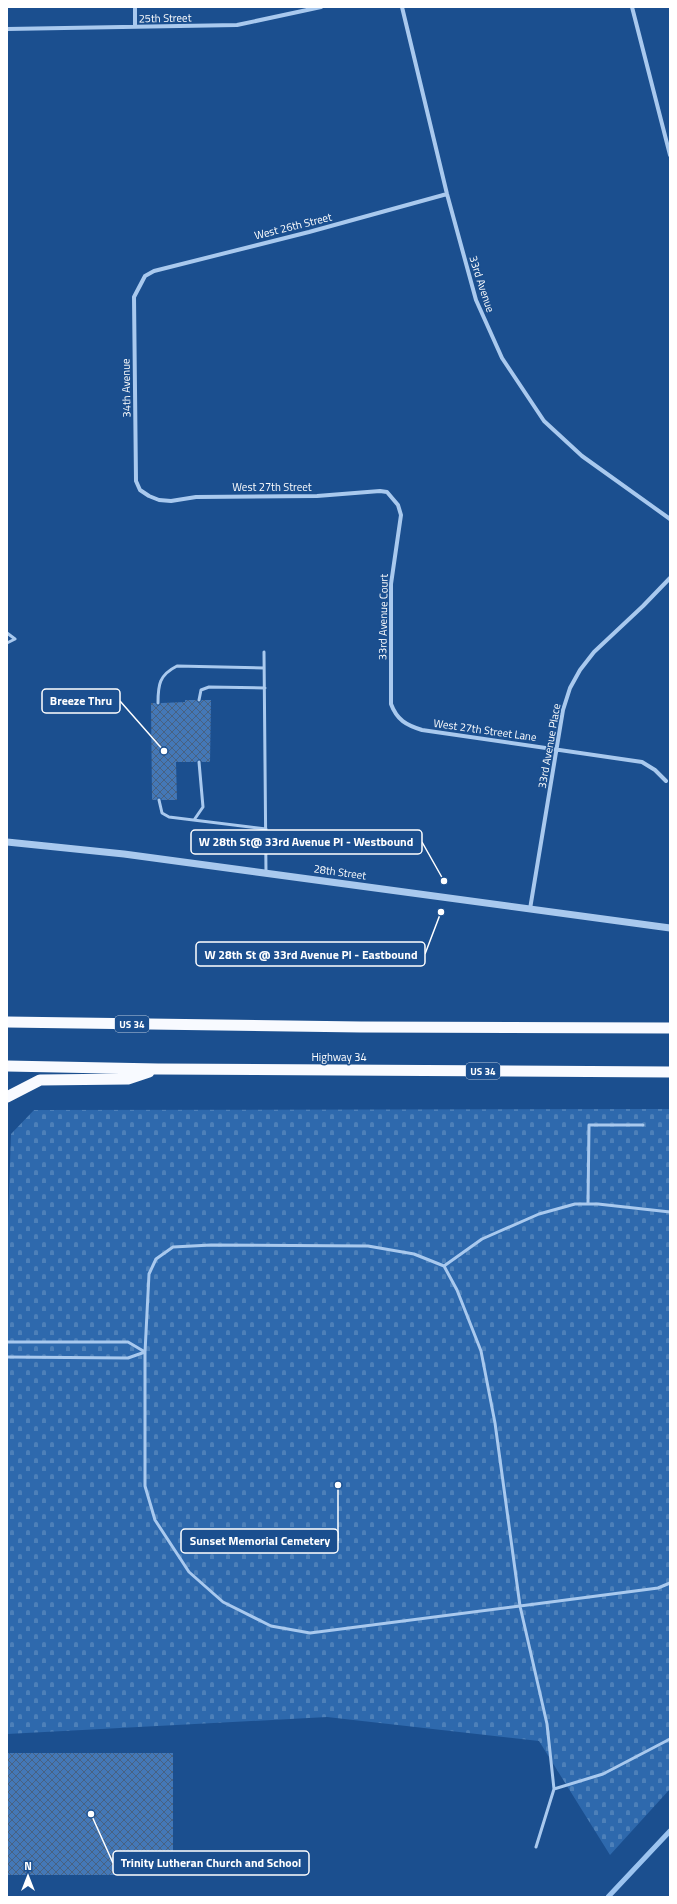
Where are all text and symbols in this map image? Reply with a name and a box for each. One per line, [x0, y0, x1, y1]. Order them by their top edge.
street label: 25th Street [138, 10, 192, 26]
street label: West 26th Street [253, 209, 334, 243]
street label: 33rd Avenue [465, 254, 499, 315]
street label: 34th Avenue [117, 358, 135, 418]
street label: West 27th Street [232, 479, 312, 495]
street label: 33rd Avenue Court [374, 574, 392, 660]
callout: Breeze Thru [42, 689, 120, 713]
text: Breeze Thru [50, 691, 112, 710]
street label: 33rd Avenue Place [534, 702, 564, 790]
street label: West 27th Street Lane [432, 715, 538, 745]
callout: W 28th St@ 33rd Avenue Pl - Westbound [191, 830, 422, 854]
text: W 28th St@ 33rd Avenue Pl - Westbound [199, 832, 413, 851]
street label: 28th Street [313, 860, 367, 884]
callout: W 28th St @ 33rd Avenue Pl - Eastbound [196, 942, 425, 966]
text: W 28th St @ 33rd Avenue Pl - Eastbound [205, 945, 417, 964]
road number: US 34 [115, 1016, 149, 1032]
street label: Highway 34 [311, 1049, 367, 1065]
road number: US 34 [466, 1063, 500, 1079]
callout: Sunset Memorial Cemetery [181, 1529, 338, 1553]
text: Sunset Memorial Cemetery [190, 1531, 330, 1550]
callout: Trinity Lutheran Church and School [113, 1851, 309, 1875]
text: Trinity Lutheran Church and School [121, 1853, 301, 1872]
north arrow [8, 1856, 48, 1896]
text: N [24, 1858, 32, 1874]

